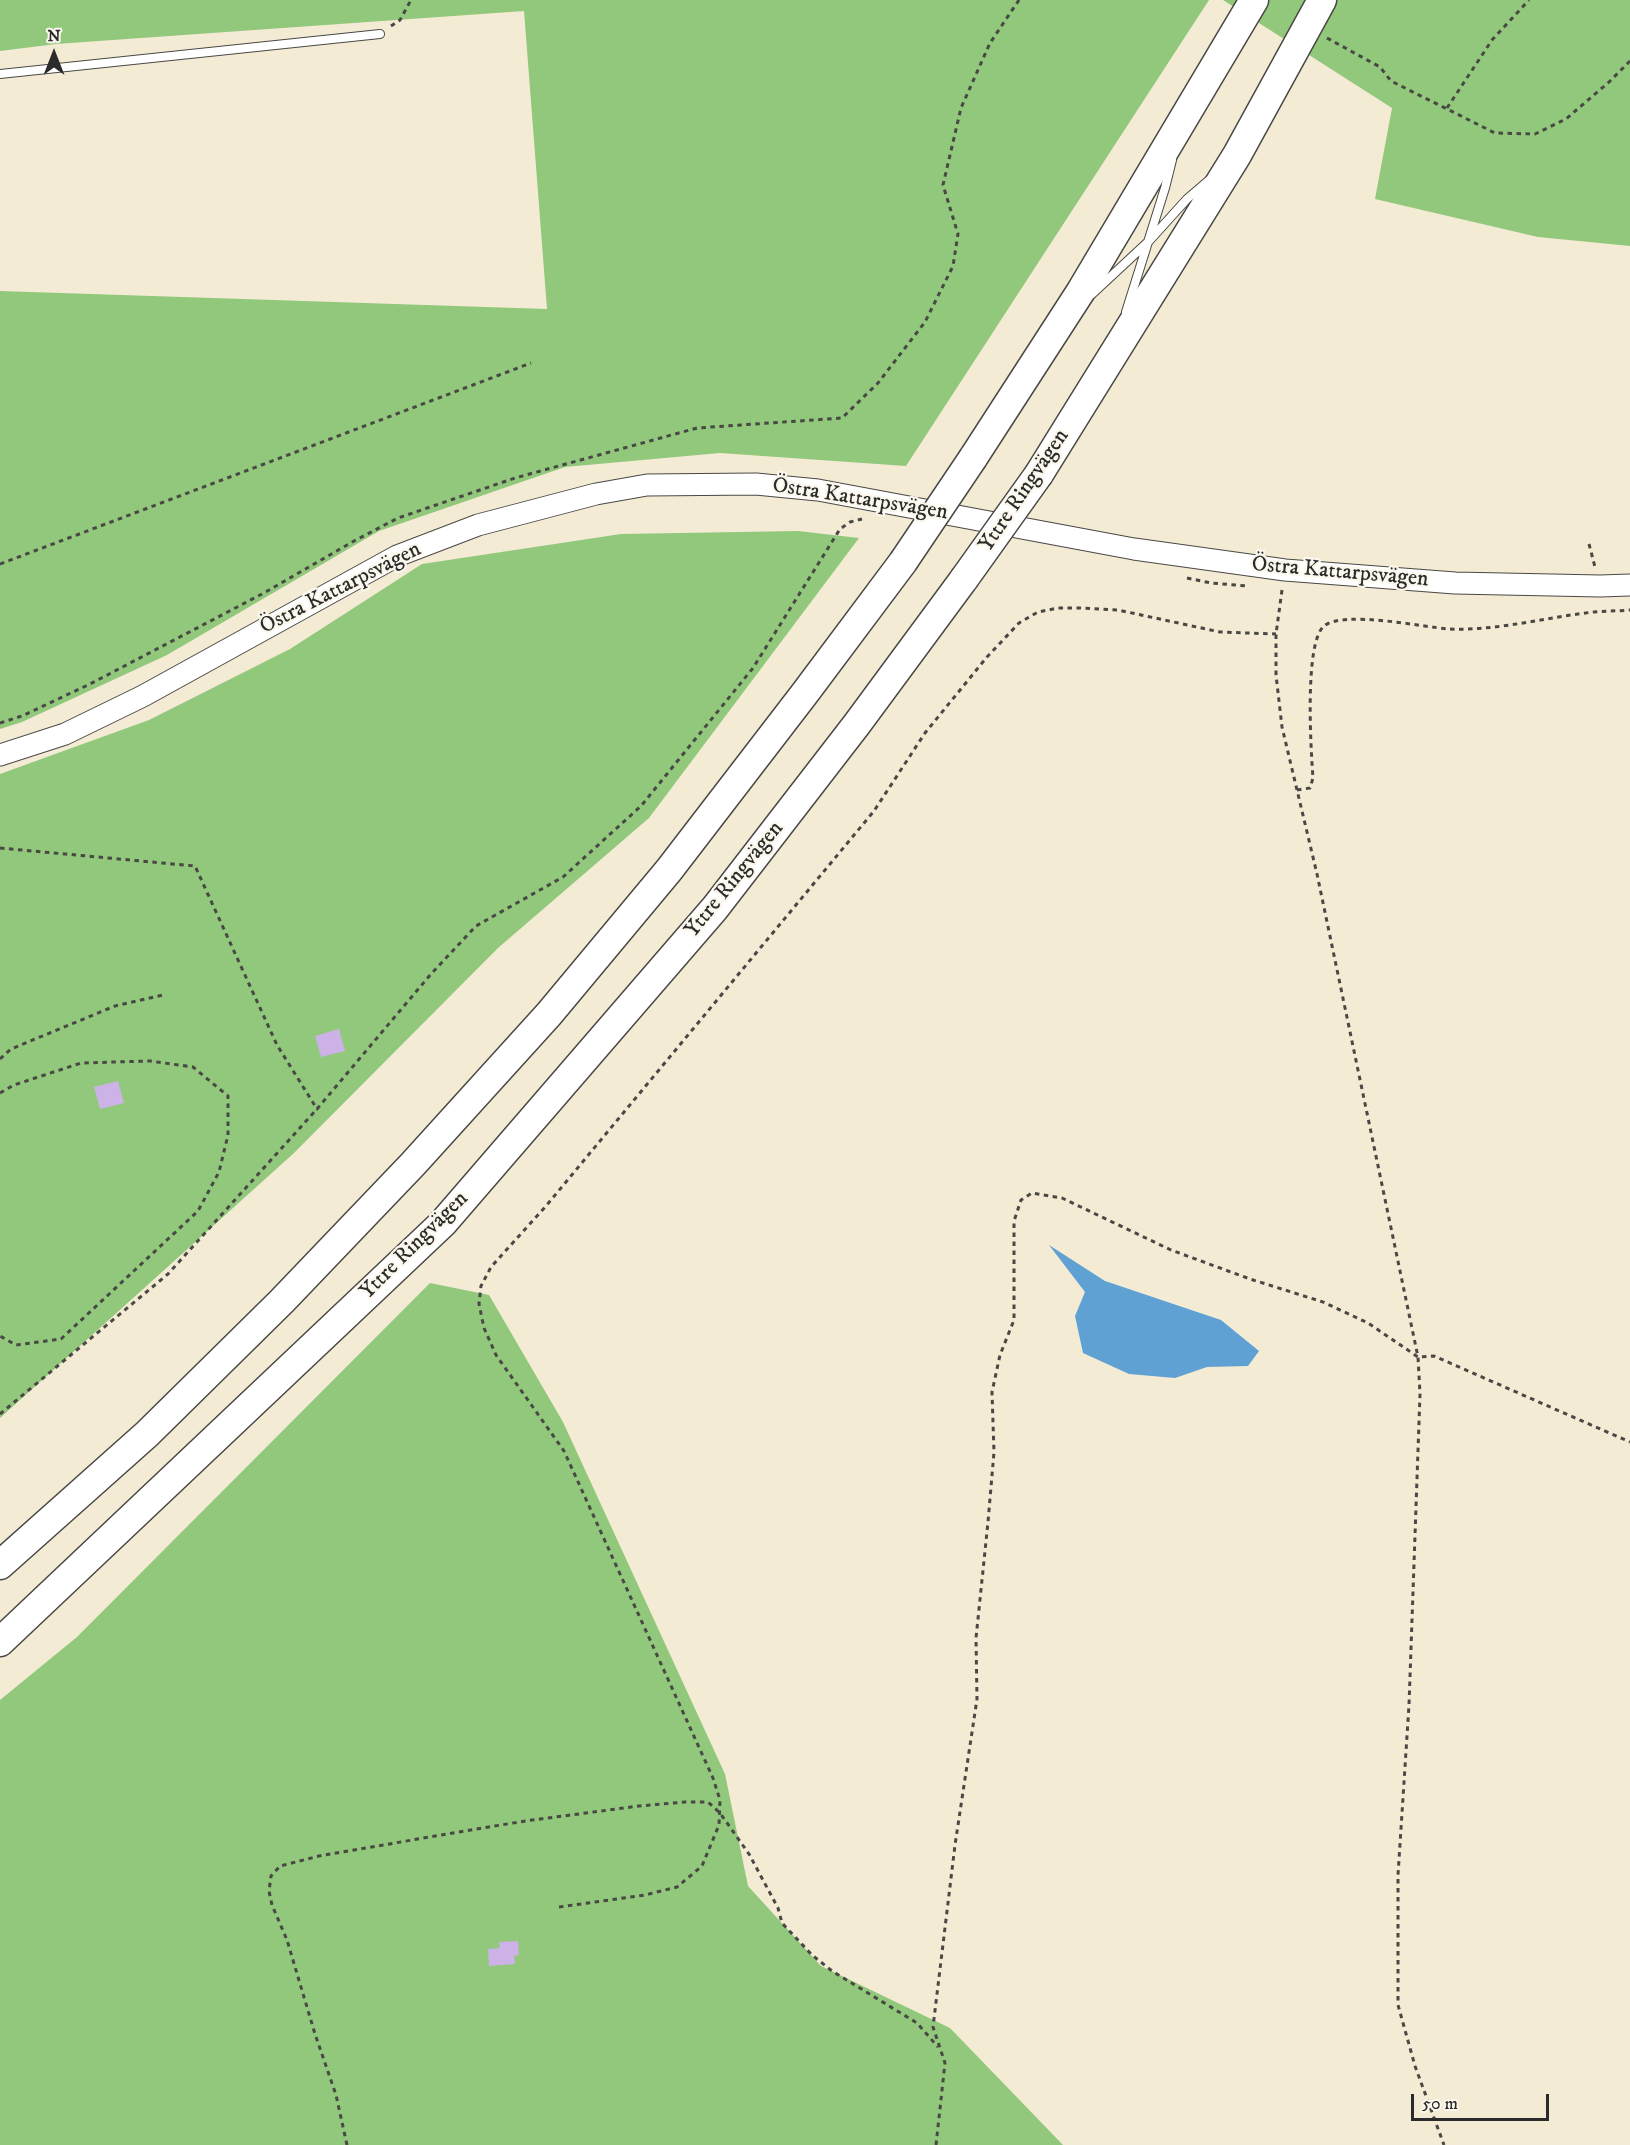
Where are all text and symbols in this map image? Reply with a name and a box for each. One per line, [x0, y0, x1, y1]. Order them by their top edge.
north arrow [24, 24, 84, 84]
text: N [47, 26, 61, 46]
street label: Yttre Ringvägen [974, 425, 1076, 557]
street label: Östra Kattarpsvägen [770, 473, 950, 527]
street label: Östra Kattarpsvägen [256, 537, 426, 641]
street label: Östra Kattarpsvägen [1250, 552, 1430, 594]
street label: Yttre Ringvägen [680, 817, 790, 943]
street label: Yttre Ringvägen [355, 1186, 475, 1306]
scale bar [1414, 2082, 1552, 2120]
text: 50 m [1422, 2093, 1458, 2115]

